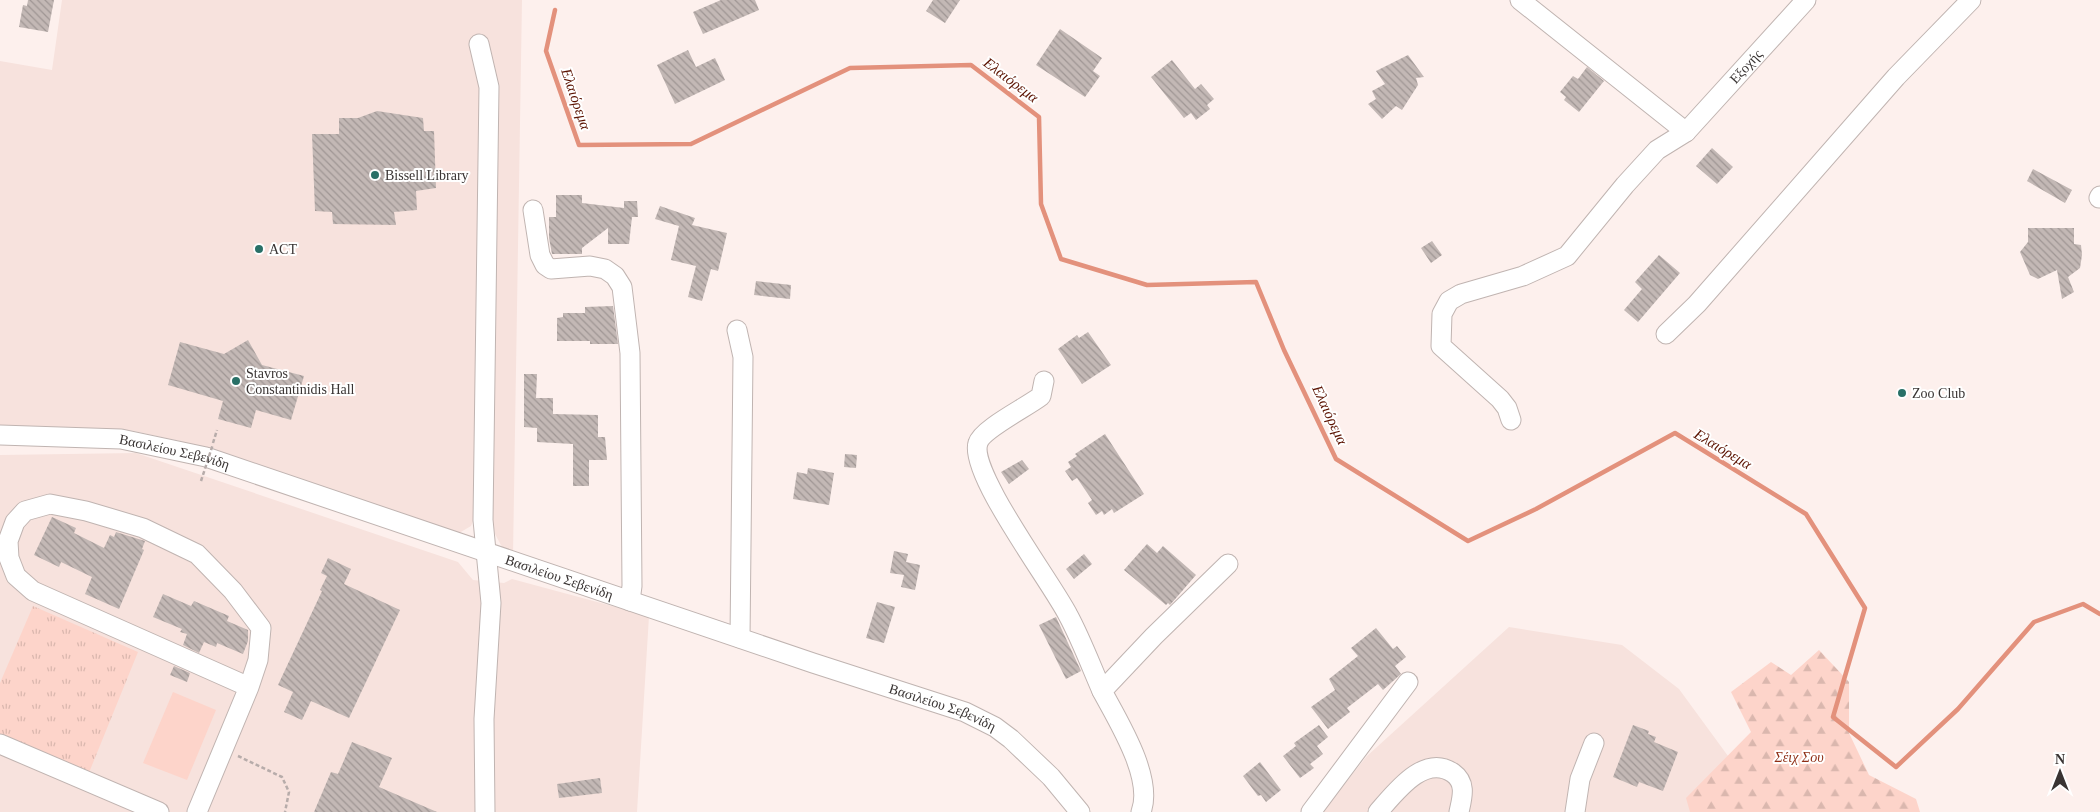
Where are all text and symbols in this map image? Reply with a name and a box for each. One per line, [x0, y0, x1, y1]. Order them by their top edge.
street label: Εξοχής [1727, 46, 1766, 87]
water label: Ελαιόρεμα [980, 54, 1042, 106]
water label: Ελαιόρεμα [558, 65, 594, 133]
place label: Bissell Library [385, 168, 469, 183]
marker: Bissell Library [369, 169, 381, 181]
place label: ACT [269, 242, 297, 257]
marker: ACT [253, 243, 265, 255]
place label: Stavros Constantinidis Hall [246, 366, 355, 397]
marker: Stavros Constantinidis Hall [230, 375, 242, 387]
water label: Ελαιόρεμα [1309, 382, 1351, 448]
place label: Zoo Club [1912, 386, 1965, 401]
marker: Zoo Club [1896, 387, 1908, 399]
water label: Ελαιόρεμα [1691, 425, 1755, 473]
street label: Βασιλείου Σεβενίδη [118, 432, 232, 472]
street label: Βασιλείου Σεβενίδη [503, 552, 615, 603]
street label: Βασιλείου Σεβενίδη [887, 681, 998, 734]
north arrow [2035, 747, 2085, 797]
park label: Σέιχ Σου [1773, 750, 1824, 765]
text: N [2055, 752, 2065, 767]

